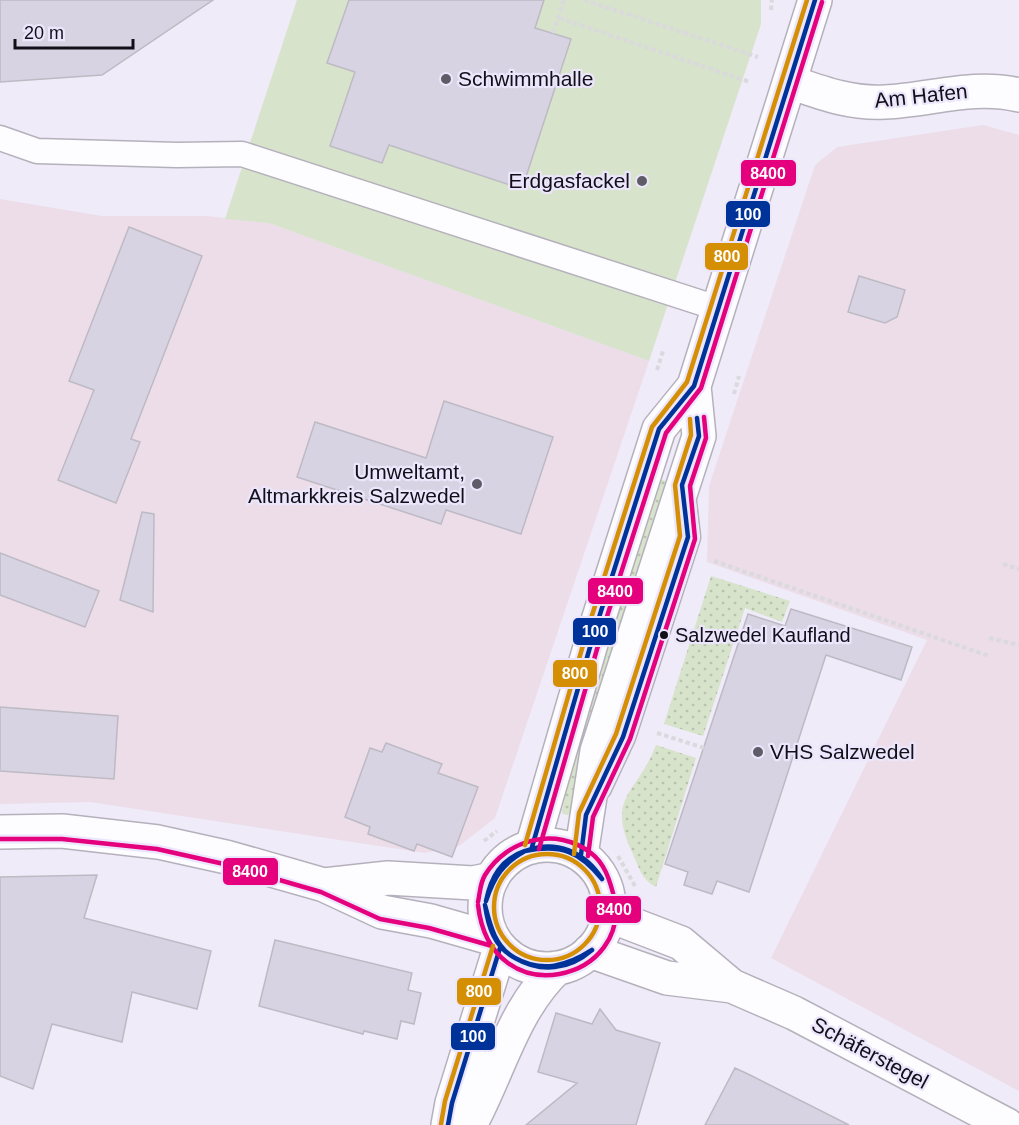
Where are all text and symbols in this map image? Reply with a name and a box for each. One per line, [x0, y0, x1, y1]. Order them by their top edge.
scale bar [15, 12, 134, 50]
text: 20 m [24, 23, 64, 43]
place label: Schwimmhalle [458, 67, 593, 90]
marker: Schwimmhalle [439, 72, 453, 86]
street label: Am Hafen [873, 79, 969, 112]
line badge: 8400 [740, 159, 797, 187]
text: 8400 [750, 165, 786, 182]
place label: Erdgasfackel [509, 169, 630, 192]
marker: Erdgasfackel [635, 174, 649, 188]
line badge: 100 [725, 200, 771, 228]
text: 100 [735, 206, 761, 223]
line badge: 800 [704, 242, 749, 271]
text: 800 [714, 248, 740, 265]
place label: Umweltamt, Altmarkkreis Salzwedel [248, 460, 465, 507]
marker: Umweltamt, Altmarkkreis Salzwedel [470, 477, 484, 491]
line badge: 8400 [587, 577, 644, 605]
text: 8400 [597, 583, 633, 600]
line badge: 100 [572, 617, 617, 646]
text: 100 [582, 623, 608, 640]
place label: Salzwedel Kaufland [675, 624, 851, 646]
marker: Salzwedel Kaufland [658, 629, 670, 641]
line badge: 800 [552, 659, 598, 688]
text: 800 [562, 665, 588, 682]
place label: VHS Salzwedel [770, 740, 915, 763]
marker: VHS Salzwedel [751, 745, 765, 759]
line badge: 8400 [222, 857, 279, 886]
text: 8400 [232, 863, 268, 880]
line badge: 8400 [585, 895, 642, 924]
text: 8400 [596, 901, 632, 918]
line badge: 800 [456, 977, 502, 1006]
text: 800 [466, 983, 492, 1000]
street label: Schäferstegel [808, 1012, 932, 1093]
line badge: 100 [450, 1022, 496, 1051]
text: 100 [460, 1028, 486, 1045]

